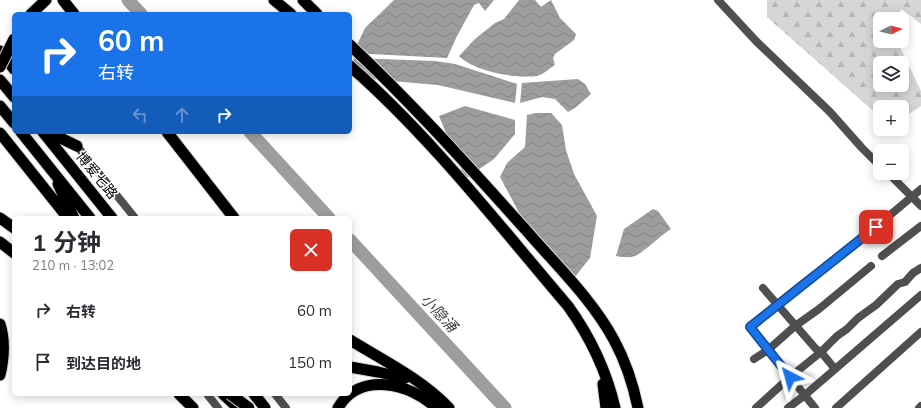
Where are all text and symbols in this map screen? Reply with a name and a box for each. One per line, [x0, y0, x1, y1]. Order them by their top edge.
north arrow [873, 12, 909, 48]
map controls [873, 12, 909, 180]
text: 60 m [98, 23, 164, 58]
icon: right [32, 28, 84, 80]
button: layers [873, 56, 909, 92]
text: 右转 [98, 61, 134, 84]
button: + [873, 100, 909, 136]
icon: left [129, 104, 151, 126]
icon: ahead [171, 104, 193, 126]
icon: right [213, 104, 235, 126]
button: − [873, 144, 909, 180]
street label: 博爱七路 [72, 148, 122, 202]
pin [859, 210, 893, 244]
icon: arrive [865, 216, 887, 238]
text: 1 分钟 [32, 227, 101, 257]
button: close [290, 229, 332, 271]
text: 210 m · 13:02 [32, 257, 114, 273]
water label: 小隐涌 [417, 290, 463, 337]
icon: right [32, 299, 54, 321]
text: 60 m [297, 301, 332, 320]
text: 右转 [66, 302, 96, 321]
icon: arrive [32, 351, 54, 373]
text: 150 m [288, 353, 332, 372]
text: 到达目的地 [66, 354, 141, 373]
position arrow [769, 356, 811, 398]

